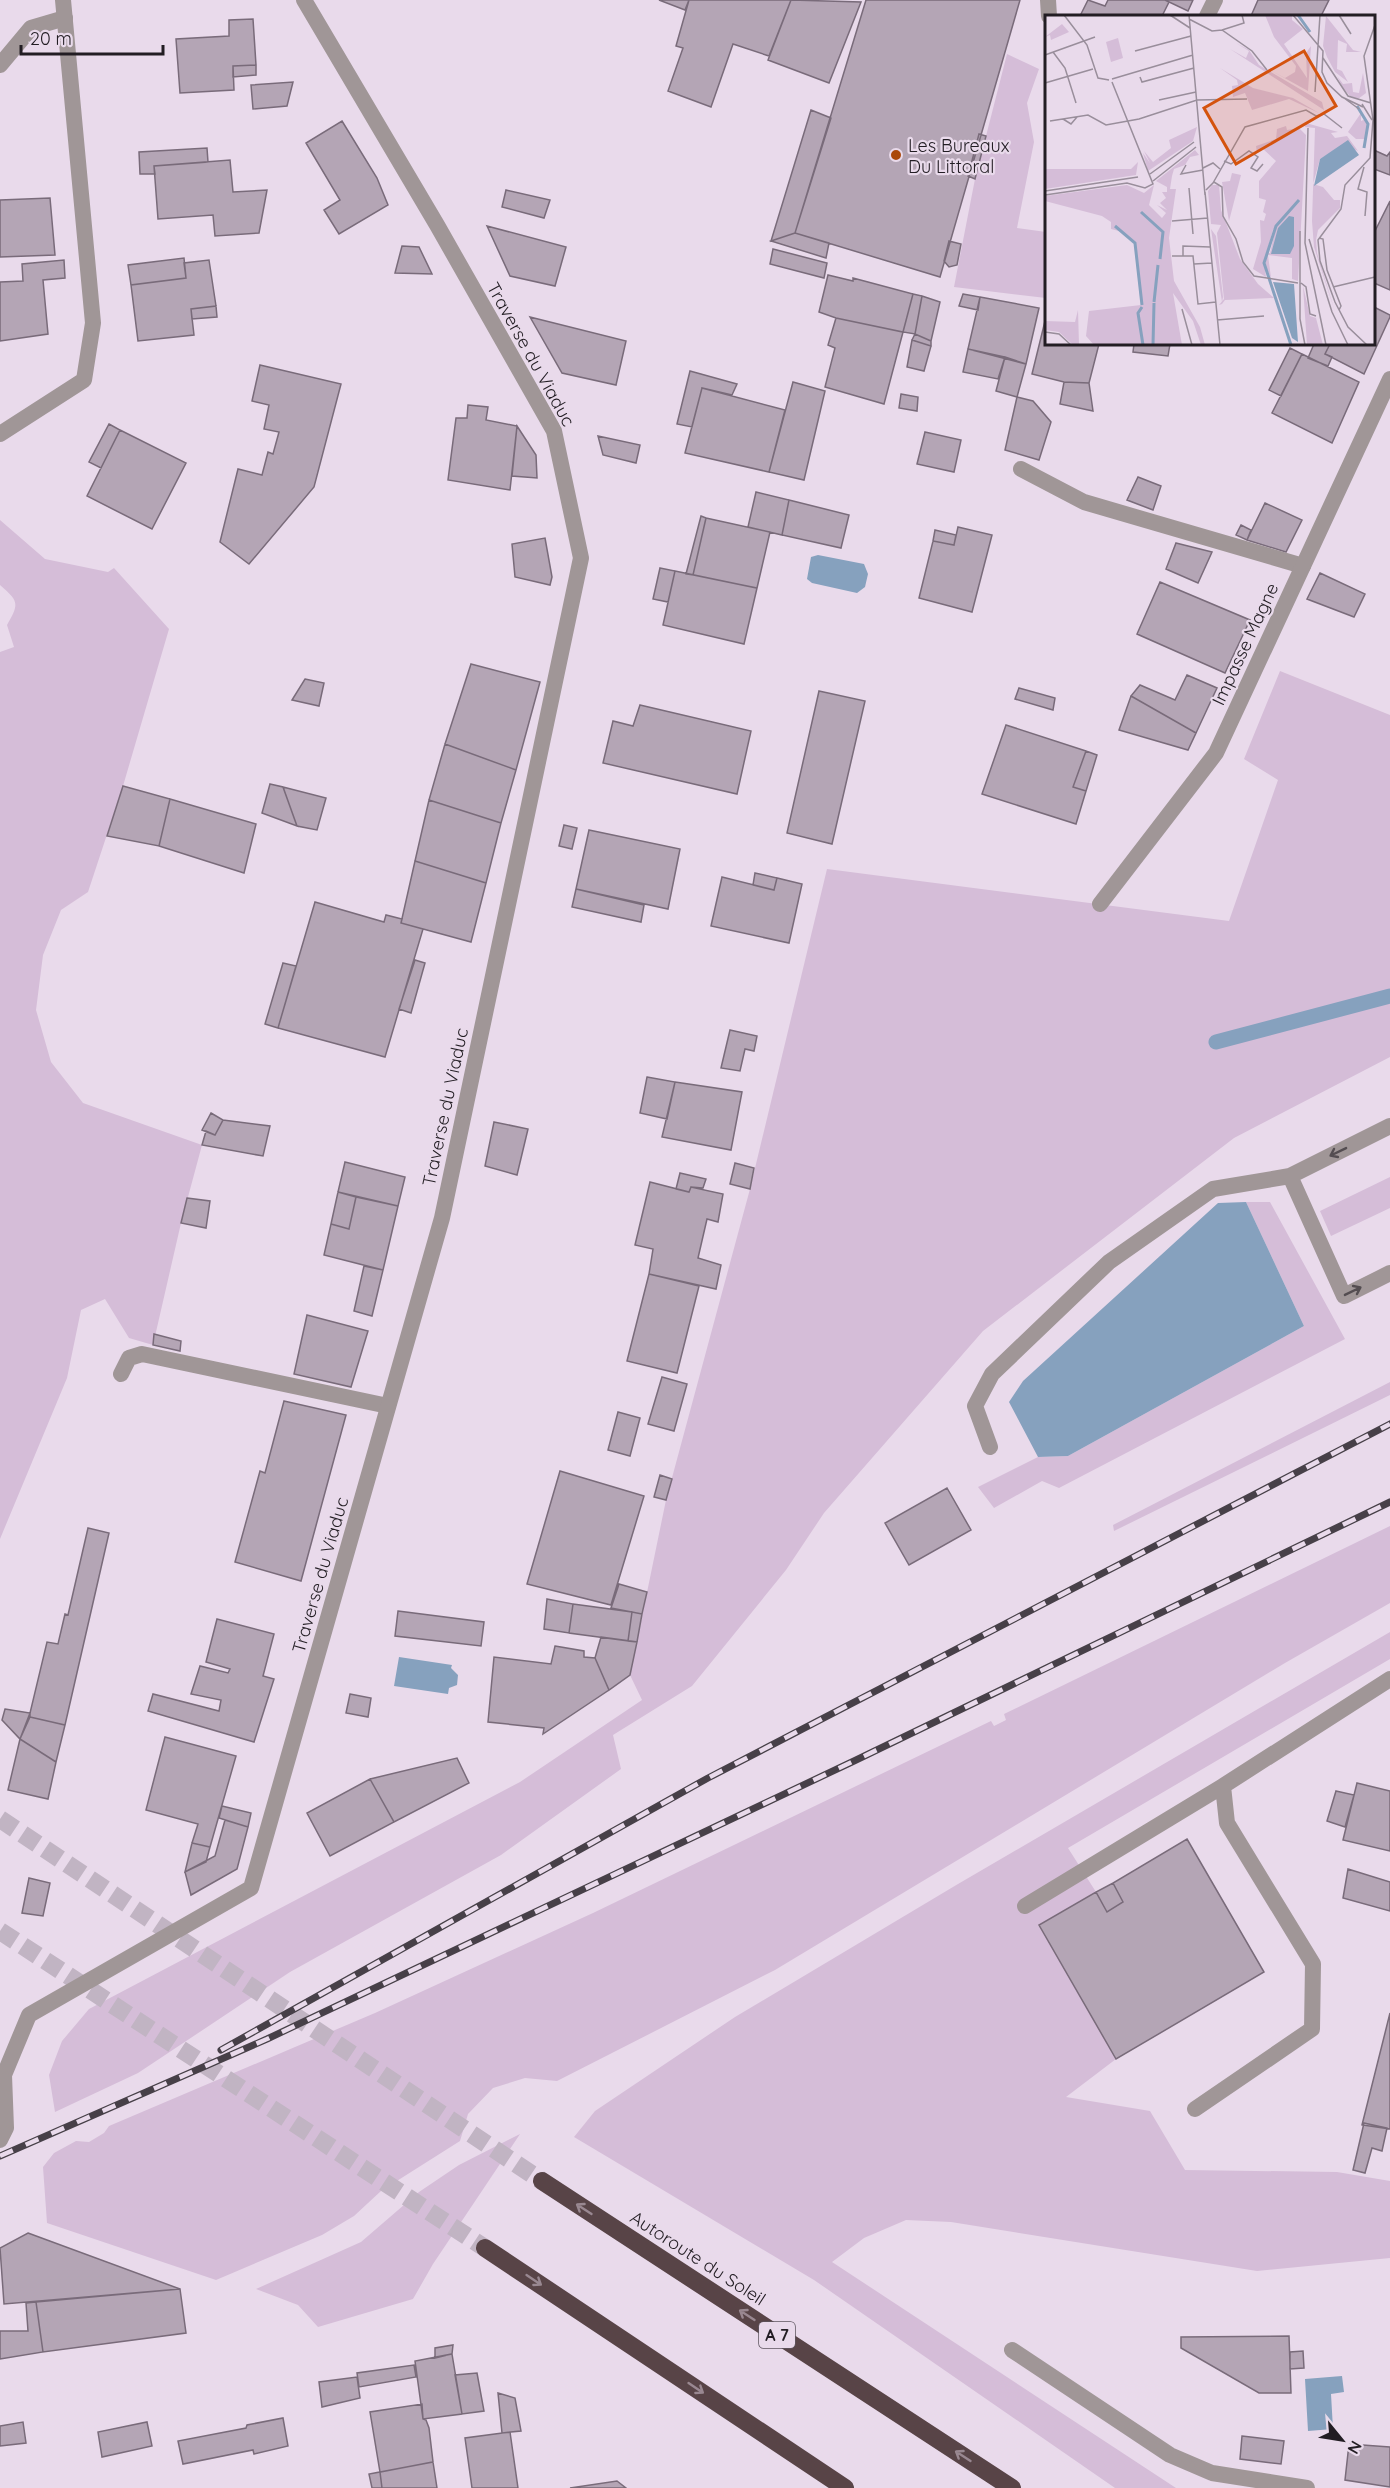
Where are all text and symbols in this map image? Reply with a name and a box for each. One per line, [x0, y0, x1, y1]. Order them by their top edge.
inset map [1045, 15, 1375, 345]
scale bar [21, 18, 164, 56]
text: 20 m [30, 27, 72, 50]
place label: Les Bureaux Du Littoral [908, 134, 1010, 178]
marker: Les Bureaux Du Littoral [889, 148, 903, 162]
street label: Traverse du Viaduc [482, 278, 580, 430]
street label: Impasse Magne [1207, 579, 1283, 709]
street label: Traverse du Viaduc [417, 1026, 473, 1188]
one-way arrow [1329, 1147, 1347, 1158]
one-way arrow [1344, 1284, 1362, 1296]
street label: Traverse du Viaduc [287, 1494, 353, 1656]
one-way arrow [575, 2202, 592, 2215]
street label: Autoroute du Soleil [626, 2206, 770, 2310]
one-way arrow [525, 2274, 541, 2286]
one-way arrow [739, 2309, 756, 2321]
road number: A 7 [759, 2322, 795, 2348]
one-way arrow [687, 2383, 704, 2395]
north arrow [1312, 2410, 1372, 2470]
text: N [1343, 2437, 1367, 2458]
one-way arrow [955, 2450, 972, 2462]

